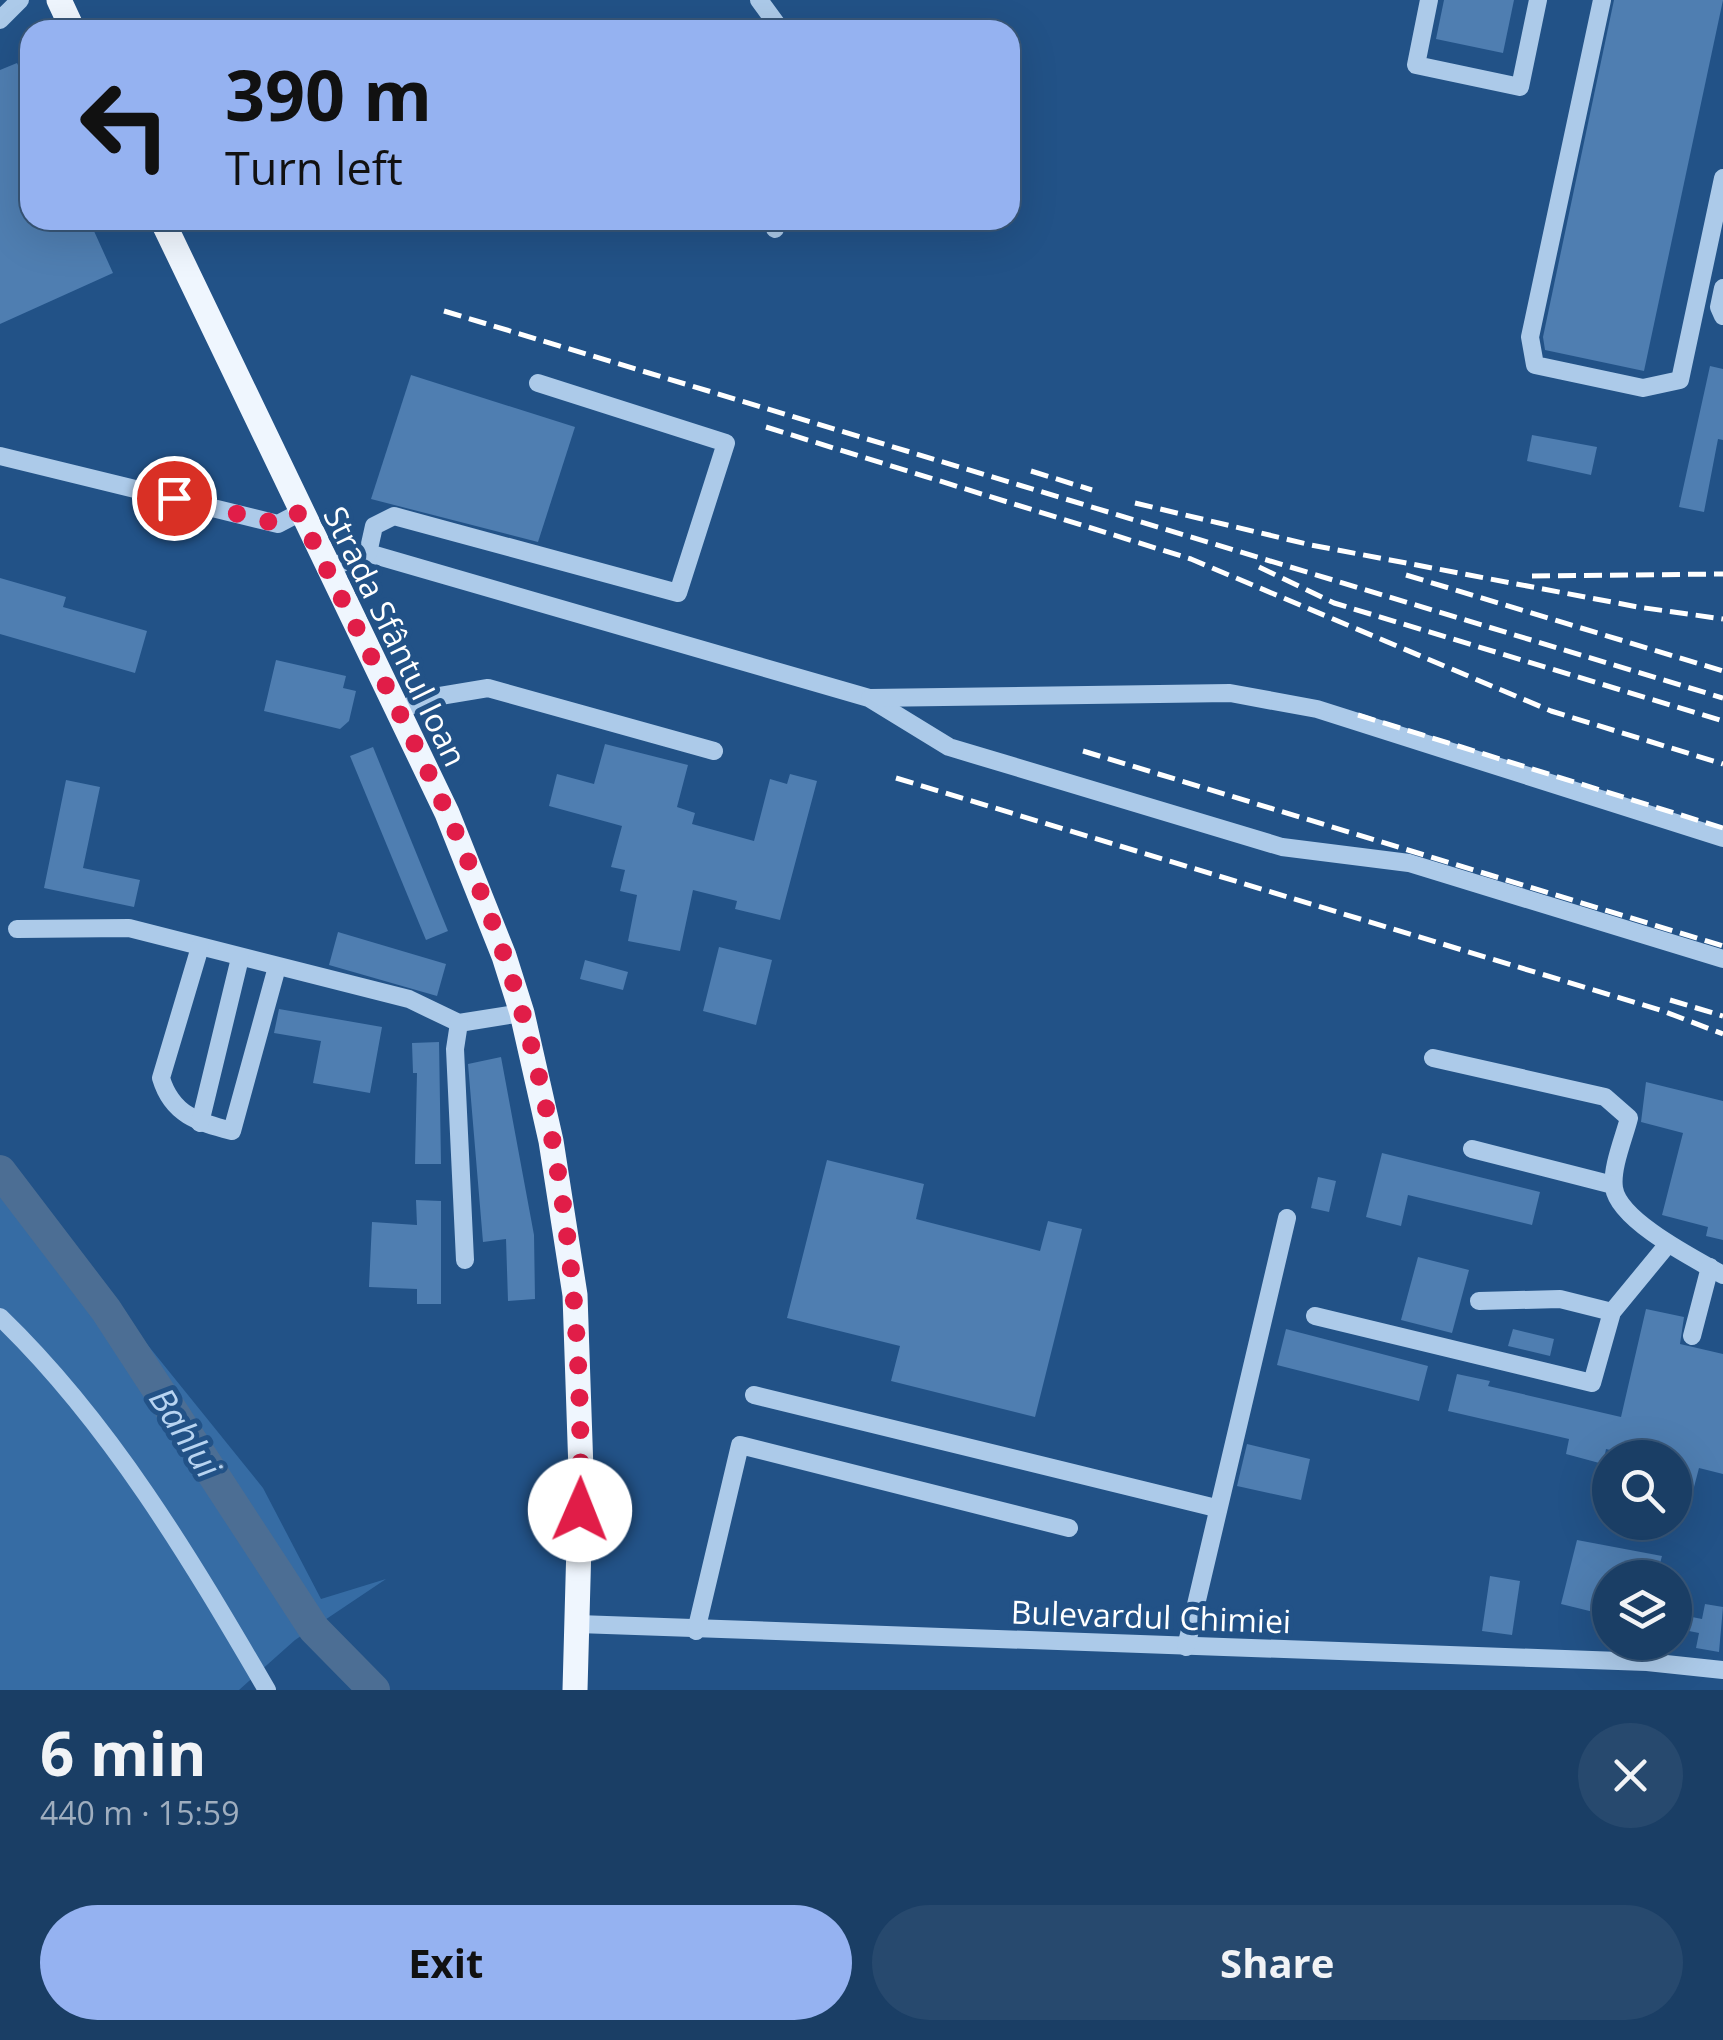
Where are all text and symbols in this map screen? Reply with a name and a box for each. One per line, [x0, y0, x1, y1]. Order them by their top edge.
text: 390 m [225, 46, 432, 142]
icon: left [60, 60, 190, 190]
text: Turn left [225, 137, 403, 198]
pin [132, 456, 217, 541]
icon: arrive [147, 471, 202, 526]
street label: Strada Sfântul Ioan [314, 499, 478, 773]
water label: Bahlui [139, 1378, 233, 1487]
map controls [1592, 1440, 1692, 1660]
button: search [1592, 1440, 1692, 1540]
position arrow [528, 1458, 632, 1562]
button: layers [1592, 1560, 1692, 1660]
street label: Bulevardul Chimiei [1010, 1590, 1292, 1642]
text: 6 min [40, 1712, 207, 1794]
button: close [1578, 1723, 1683, 1828]
text: 440 m · 15:59 [40, 1791, 239, 1834]
button: Exit [40, 1905, 852, 2020]
button: Share [872, 1905, 1683, 2020]

